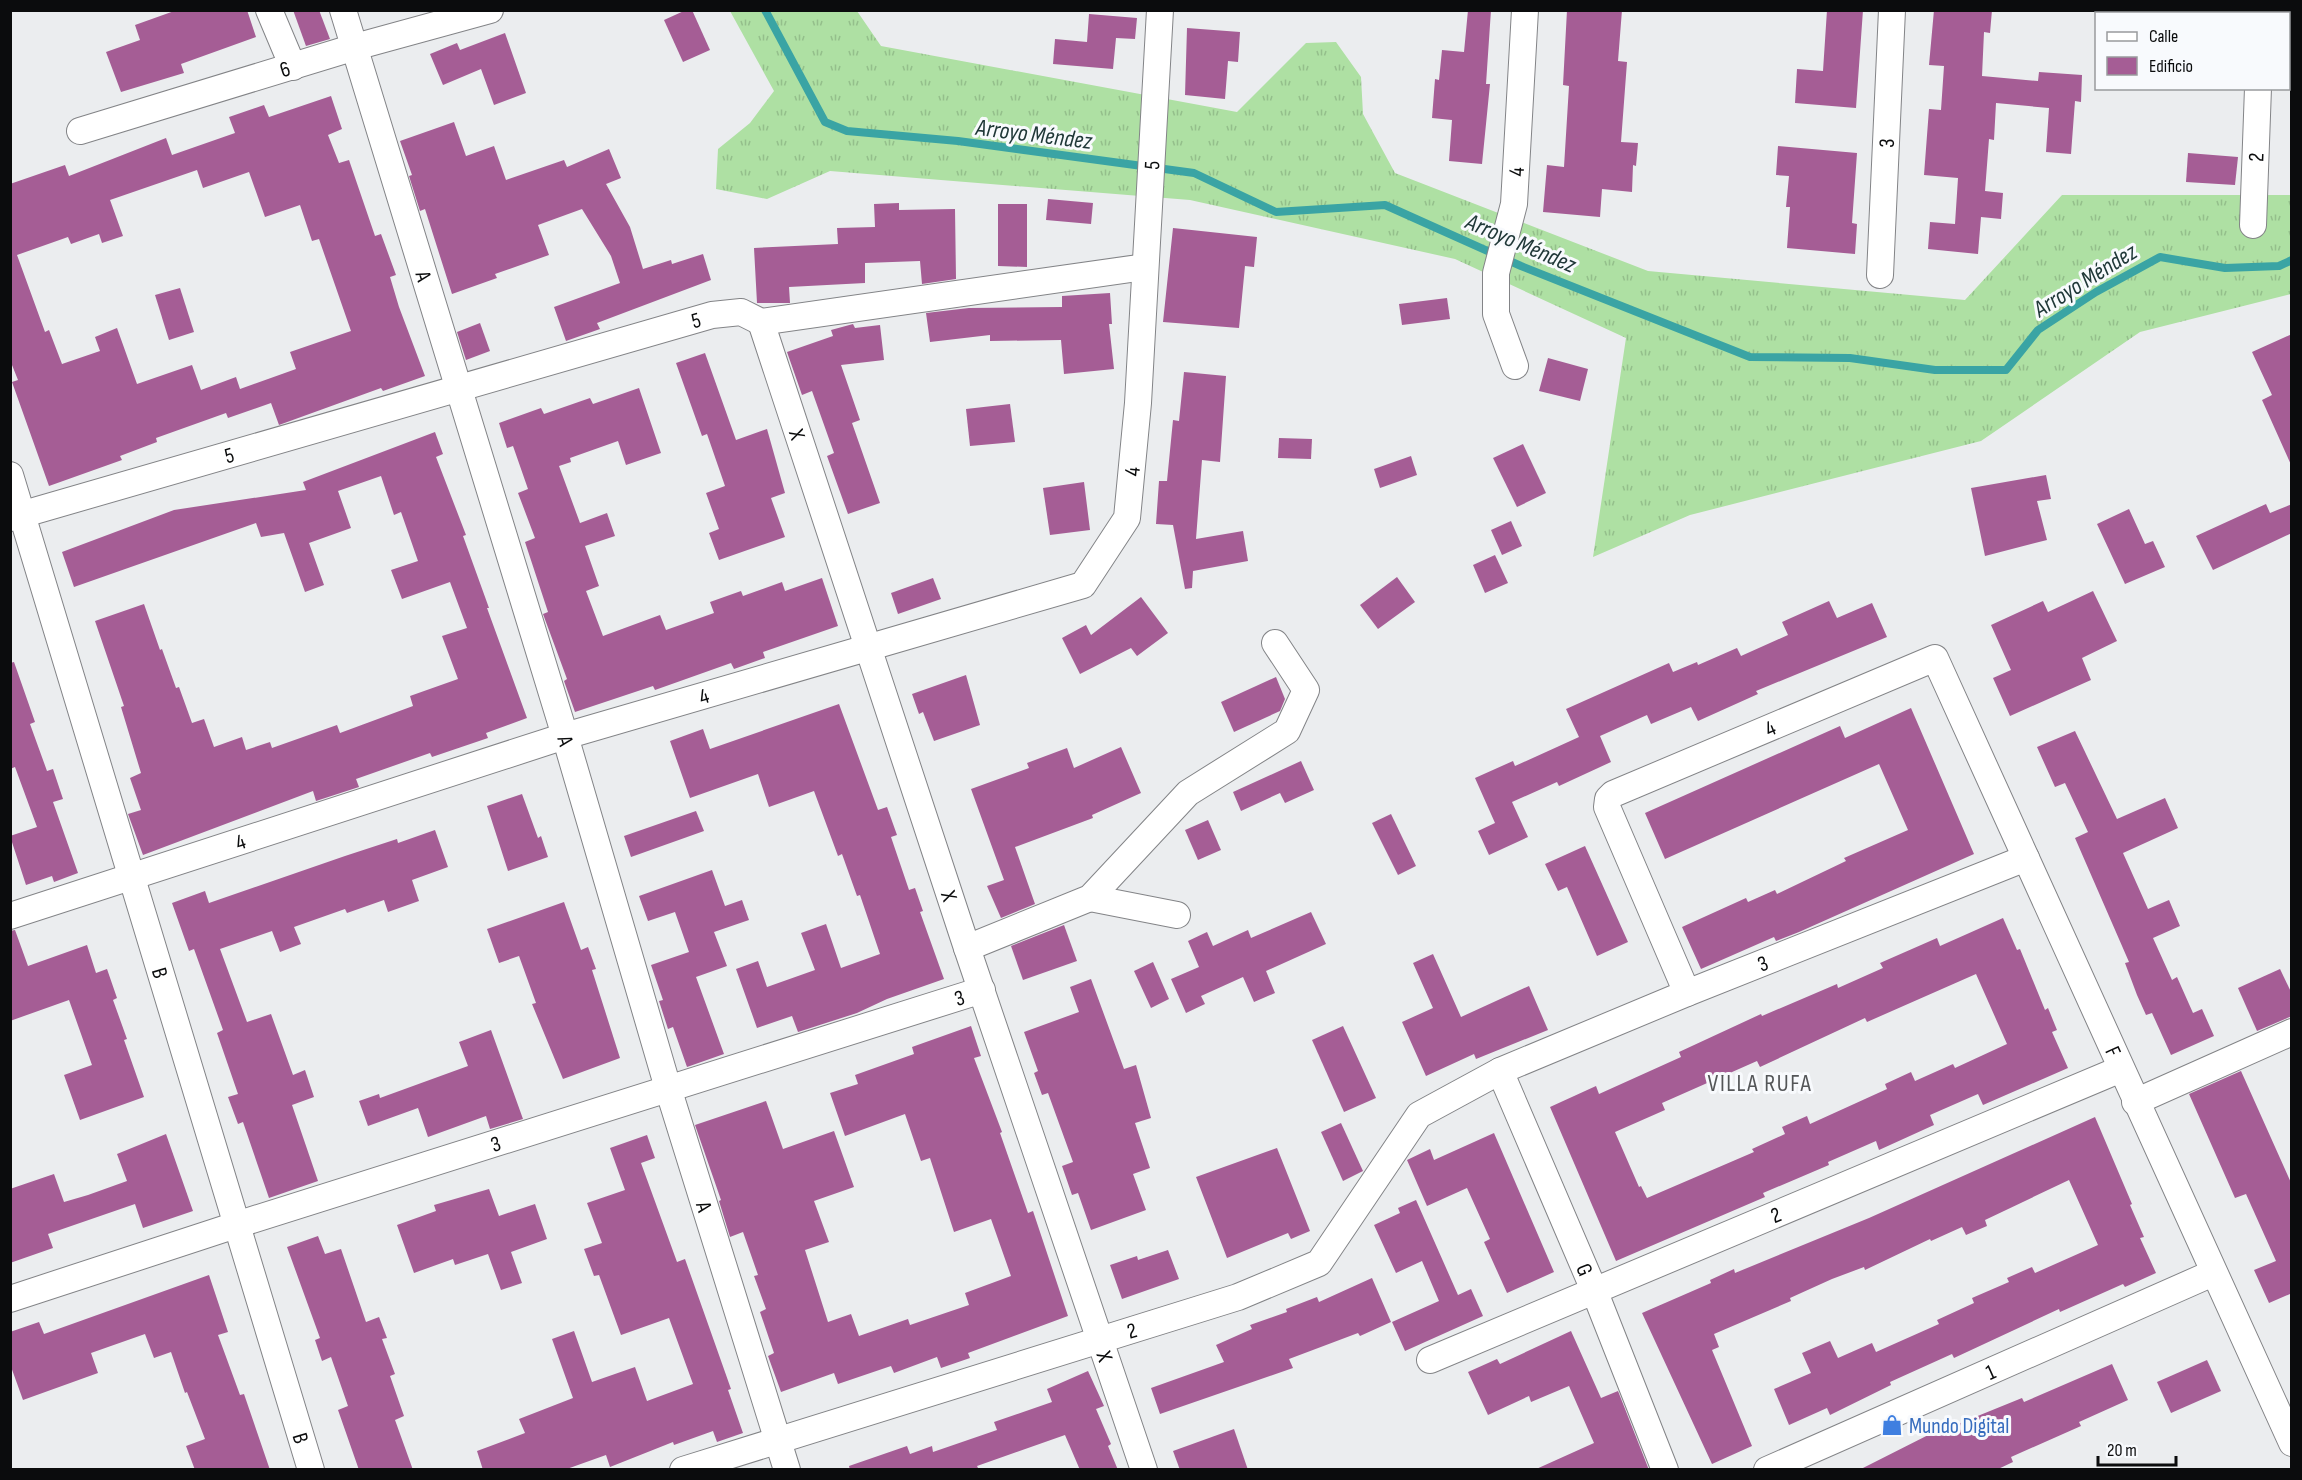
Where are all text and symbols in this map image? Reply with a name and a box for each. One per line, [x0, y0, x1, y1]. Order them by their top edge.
legend [2095, 12, 2290, 90]
text: Calle [2149, 26, 2178, 47]
street label: 6 [277, 56, 294, 84]
text: Edificio [2149, 56, 2193, 77]
water label: Arroyo Méndez [973, 113, 1095, 156]
street label: 3 [1874, 138, 1901, 148]
street label: 2 [2243, 152, 2271, 162]
street label: 5 [1139, 160, 1167, 170]
street label: 4 [1504, 166, 1531, 177]
water label: Arroyo Méndez [1461, 207, 1582, 280]
water label: Arroyo Méndez [2027, 236, 2144, 324]
street label: A [408, 267, 437, 285]
street label: 5 [688, 307, 704, 335]
street label: X [782, 425, 811, 444]
street label: 5 [221, 442, 238, 470]
street label: 4 [1119, 466, 1147, 477]
street label: 4 [696, 683, 712, 711]
street label: 4 [1761, 715, 1780, 743]
street label: A [550, 732, 579, 750]
street label: 4 [232, 829, 249, 857]
street label: X [934, 887, 963, 906]
street label: 3 [1754, 950, 1772, 979]
street label: B [145, 965, 173, 982]
street label: 3 [951, 984, 968, 1013]
street label: F [2098, 1042, 2126, 1061]
district label: VILLA RUFA [1708, 1069, 1812, 1098]
street label: 3 [488, 1130, 505, 1159]
street label: A [689, 1197, 718, 1216]
street label: 2 [1767, 1202, 1786, 1230]
street label: G [1569, 1260, 1598, 1280]
street label: 2 [1124, 1317, 1141, 1346]
street label: X [1089, 1347, 1118, 1366]
street label: 1 [1982, 1359, 2000, 1387]
shop icon: Mundo Digital [1880, 1413, 1904, 1437]
place label: Mundo Digital [1909, 1413, 2009, 1440]
scale bar [2098, 1429, 2176, 1467]
street label: B [286, 1430, 314, 1447]
text: 20 m [2107, 1440, 2137, 1461]

